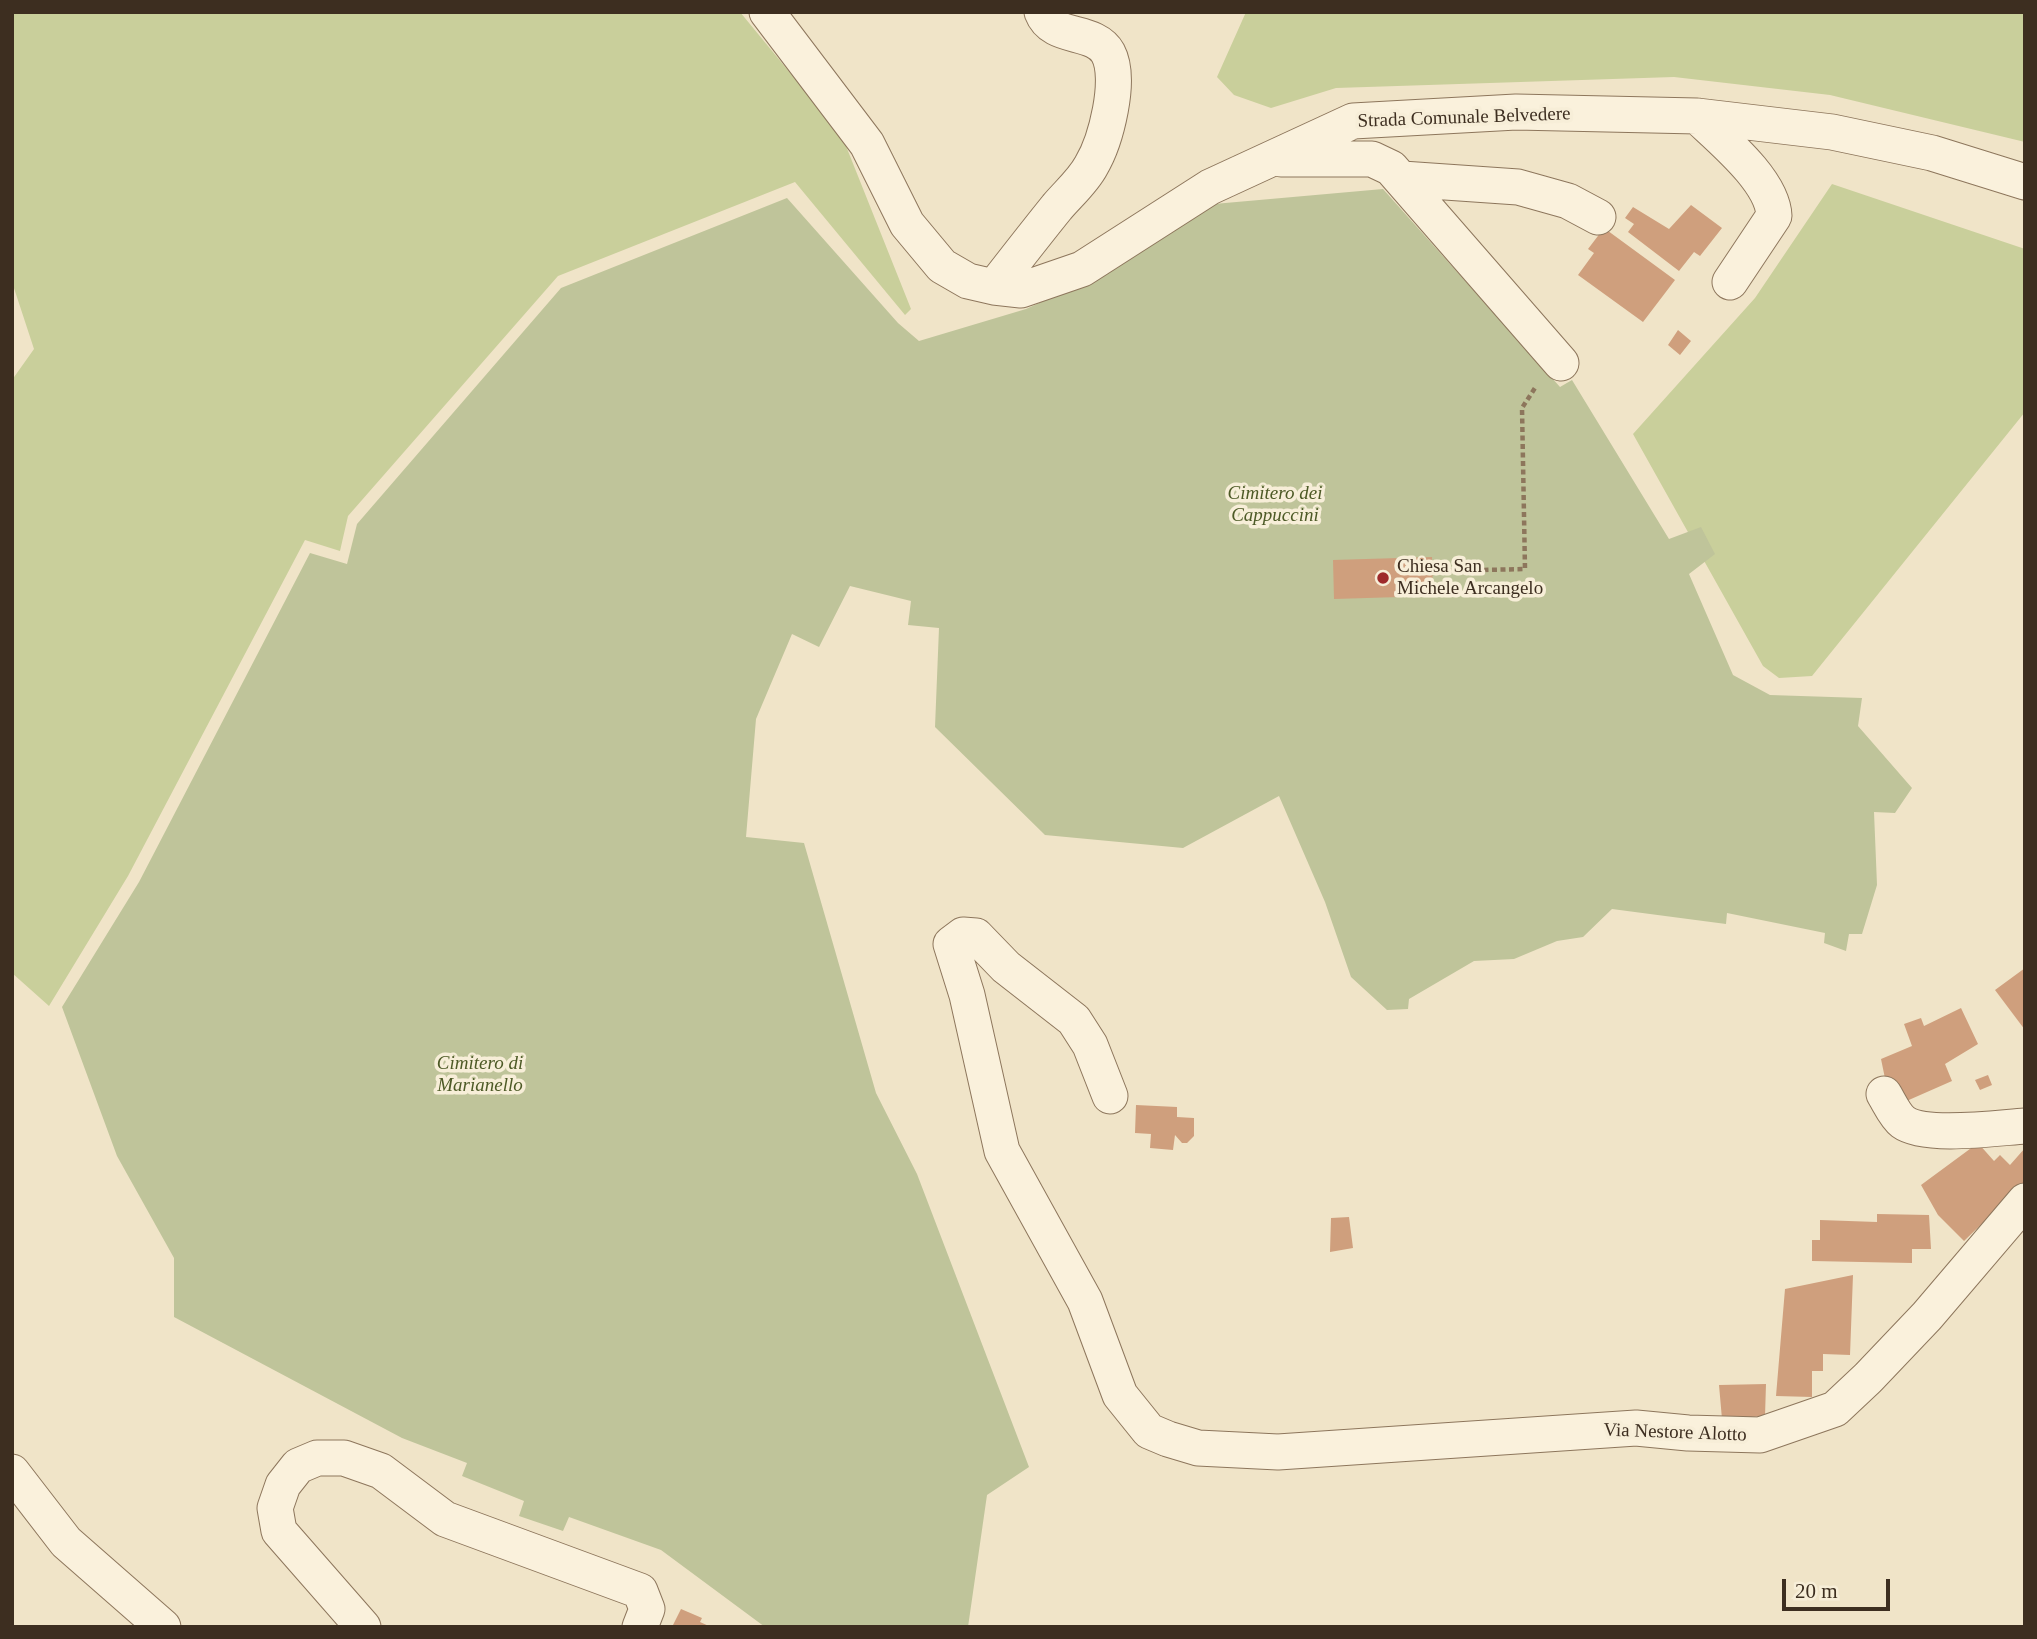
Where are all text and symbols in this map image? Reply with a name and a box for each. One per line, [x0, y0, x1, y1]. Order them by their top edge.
street label: Strada Comunale Belvedere [1357, 103, 1571, 133]
park label: Cimitero dei Cappuccini [1228, 483, 1322, 527]
place label: Chiesa San Michele Arcangelo [1397, 556, 1543, 600]
marker: Chiesa San Michele Arcangelo [1375, 570, 1391, 586]
park label: Cimitero di Marianello [437, 1053, 523, 1097]
street label: Via Nestore Alotto [1603, 1419, 1747, 1447]
scale bar [1785, 1566, 1894, 1610]
text: 20 m [1795, 1579, 1838, 1603]

